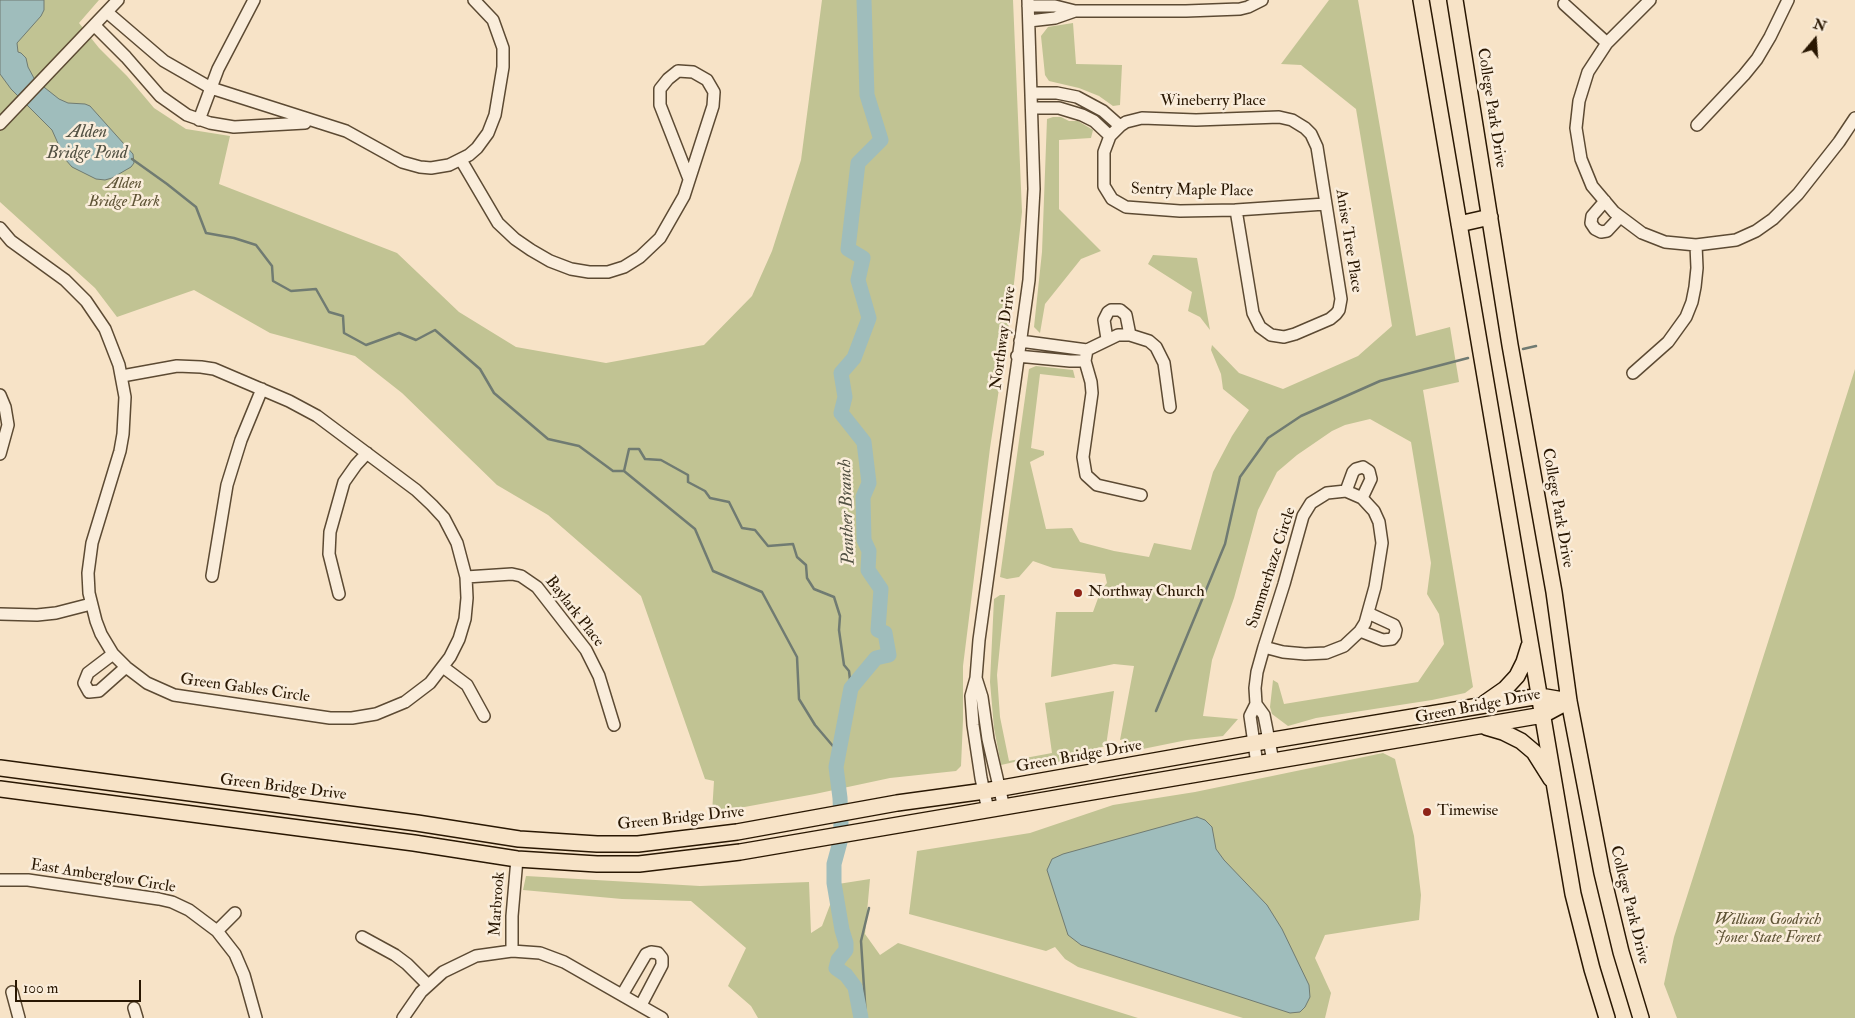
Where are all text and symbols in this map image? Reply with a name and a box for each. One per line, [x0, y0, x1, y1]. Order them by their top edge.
north arrow [1790, 15, 1840, 65]
text: N [1811, 15, 1828, 35]
street label: College Park Drive [1472, 47, 1510, 169]
street label: Wineberry Place [1160, 92, 1266, 112]
water label: Alden Bridge Pond [46, 122, 128, 164]
park label: Alden Bridge Park [88, 175, 160, 213]
street label: Sentry Maple Place [1131, 180, 1253, 202]
street label: Anise Tree Place [1330, 188, 1366, 294]
street label: Northway Drive [987, 285, 1021, 391]
street label: College Park Drive [1537, 447, 1577, 569]
water label: Panther Branch [835, 459, 861, 565]
street label: Summerhaze Circle [1243, 505, 1301, 631]
street label: Baylark Place [540, 573, 608, 651]
place label: Northway Church [1088, 583, 1205, 603]
marker: Northway Church [1072, 587, 1084, 599]
street label: Green Gables Circle [179, 670, 311, 708]
street label: Green Bridge Drive [1414, 685, 1542, 729]
street label: Green Bridge Drive [1015, 736, 1143, 778]
street label: Green Bridge Drive [219, 771, 347, 805]
place label: Timewise [1437, 802, 1498, 822]
street label: Green Bridge Drive [617, 803, 745, 835]
marker: Timewise [1421, 806, 1433, 818]
street label: College Park Drive [1605, 844, 1653, 966]
street label: East Amberglow Circle [29, 856, 177, 898]
street label: Marbrook [486, 871, 510, 937]
park label: William Goodrich Jones State Forest [1715, 911, 1821, 949]
scale bar [18, 970, 144, 1002]
text: 100 m [23, 979, 58, 998]

